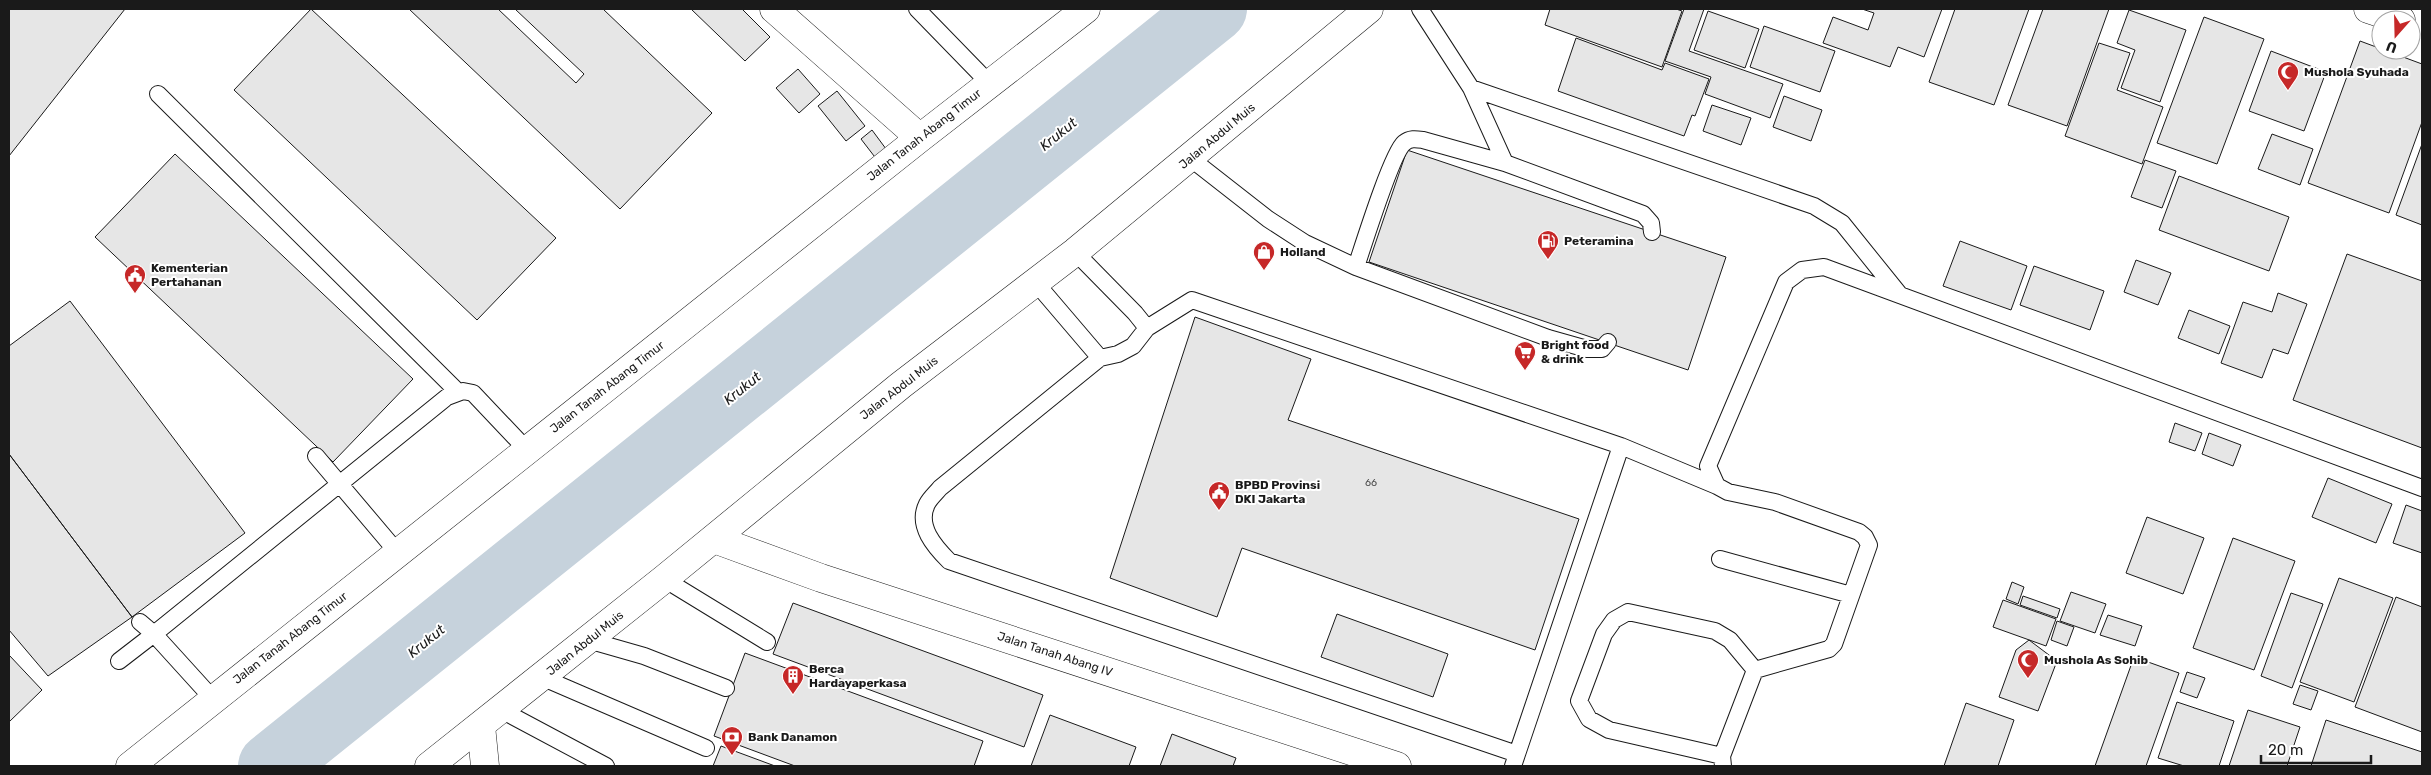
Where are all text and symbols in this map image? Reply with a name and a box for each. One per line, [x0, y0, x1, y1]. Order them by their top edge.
north arrow [2371, 10, 2421, 60]
text: U [2384, 37, 2399, 56]
mosque icon: Mushola Syuhada [2276, 60, 2300, 91]
place label: Mushola Syuhada [2304, 65, 2409, 79]
street label: Jalan Tanah Abang Timur [864, 86, 984, 184]
street label: Jalan Abdul Muis [1176, 100, 1258, 172]
water label: Krukut [1036, 114, 1081, 155]
fuel station icon: Peteramina [1536, 229, 1560, 260]
place label: Peteramina [1564, 234, 1634, 248]
shop icon: Holland [1252, 240, 1276, 271]
place label: Holland [1280, 245, 1326, 259]
place label: Kementerian Pertahanan [151, 261, 228, 289]
public building icon: Kementerian Pertahanan [123, 263, 147, 294]
street label: Jalan Tanah Abang Timur [547, 338, 667, 436]
place label: Bright food & drink [1541, 338, 1609, 366]
supermarket icon: Bright food & drink [1513, 340, 1537, 371]
street label: Jalan Abdul Muis [857, 353, 941, 423]
water label: Krukut [720, 368, 765, 409]
house number: 66 [1365, 477, 1377, 489]
place label: BPBD Provinsi DKI Jakarta [1235, 478, 1320, 506]
public building icon: BPBD Provinsi DKI Jakarta [1207, 480, 1231, 511]
street label: Jalan Tanah Abang Timur [230, 589, 350, 687]
street label: Jalan Abdul Muis [544, 608, 626, 678]
water label: Krukut [404, 621, 449, 662]
street label: Jalan Tanah Abang IV [996, 629, 1114, 679]
mosque icon: Mushola As Sohib [2016, 648, 2040, 679]
place label: Mushola As Sohib [2044, 653, 2148, 667]
place label: Berca Hardayaperkasa [809, 662, 907, 690]
building icon: Berca Hardayaperkasa [781, 664, 805, 695]
bank icon: Bank Danamon [720, 725, 744, 756]
place label: Bank Danamon [748, 730, 838, 744]
scale bar [2261, 732, 2371, 764]
text: 20 m [2268, 741, 2303, 759]

